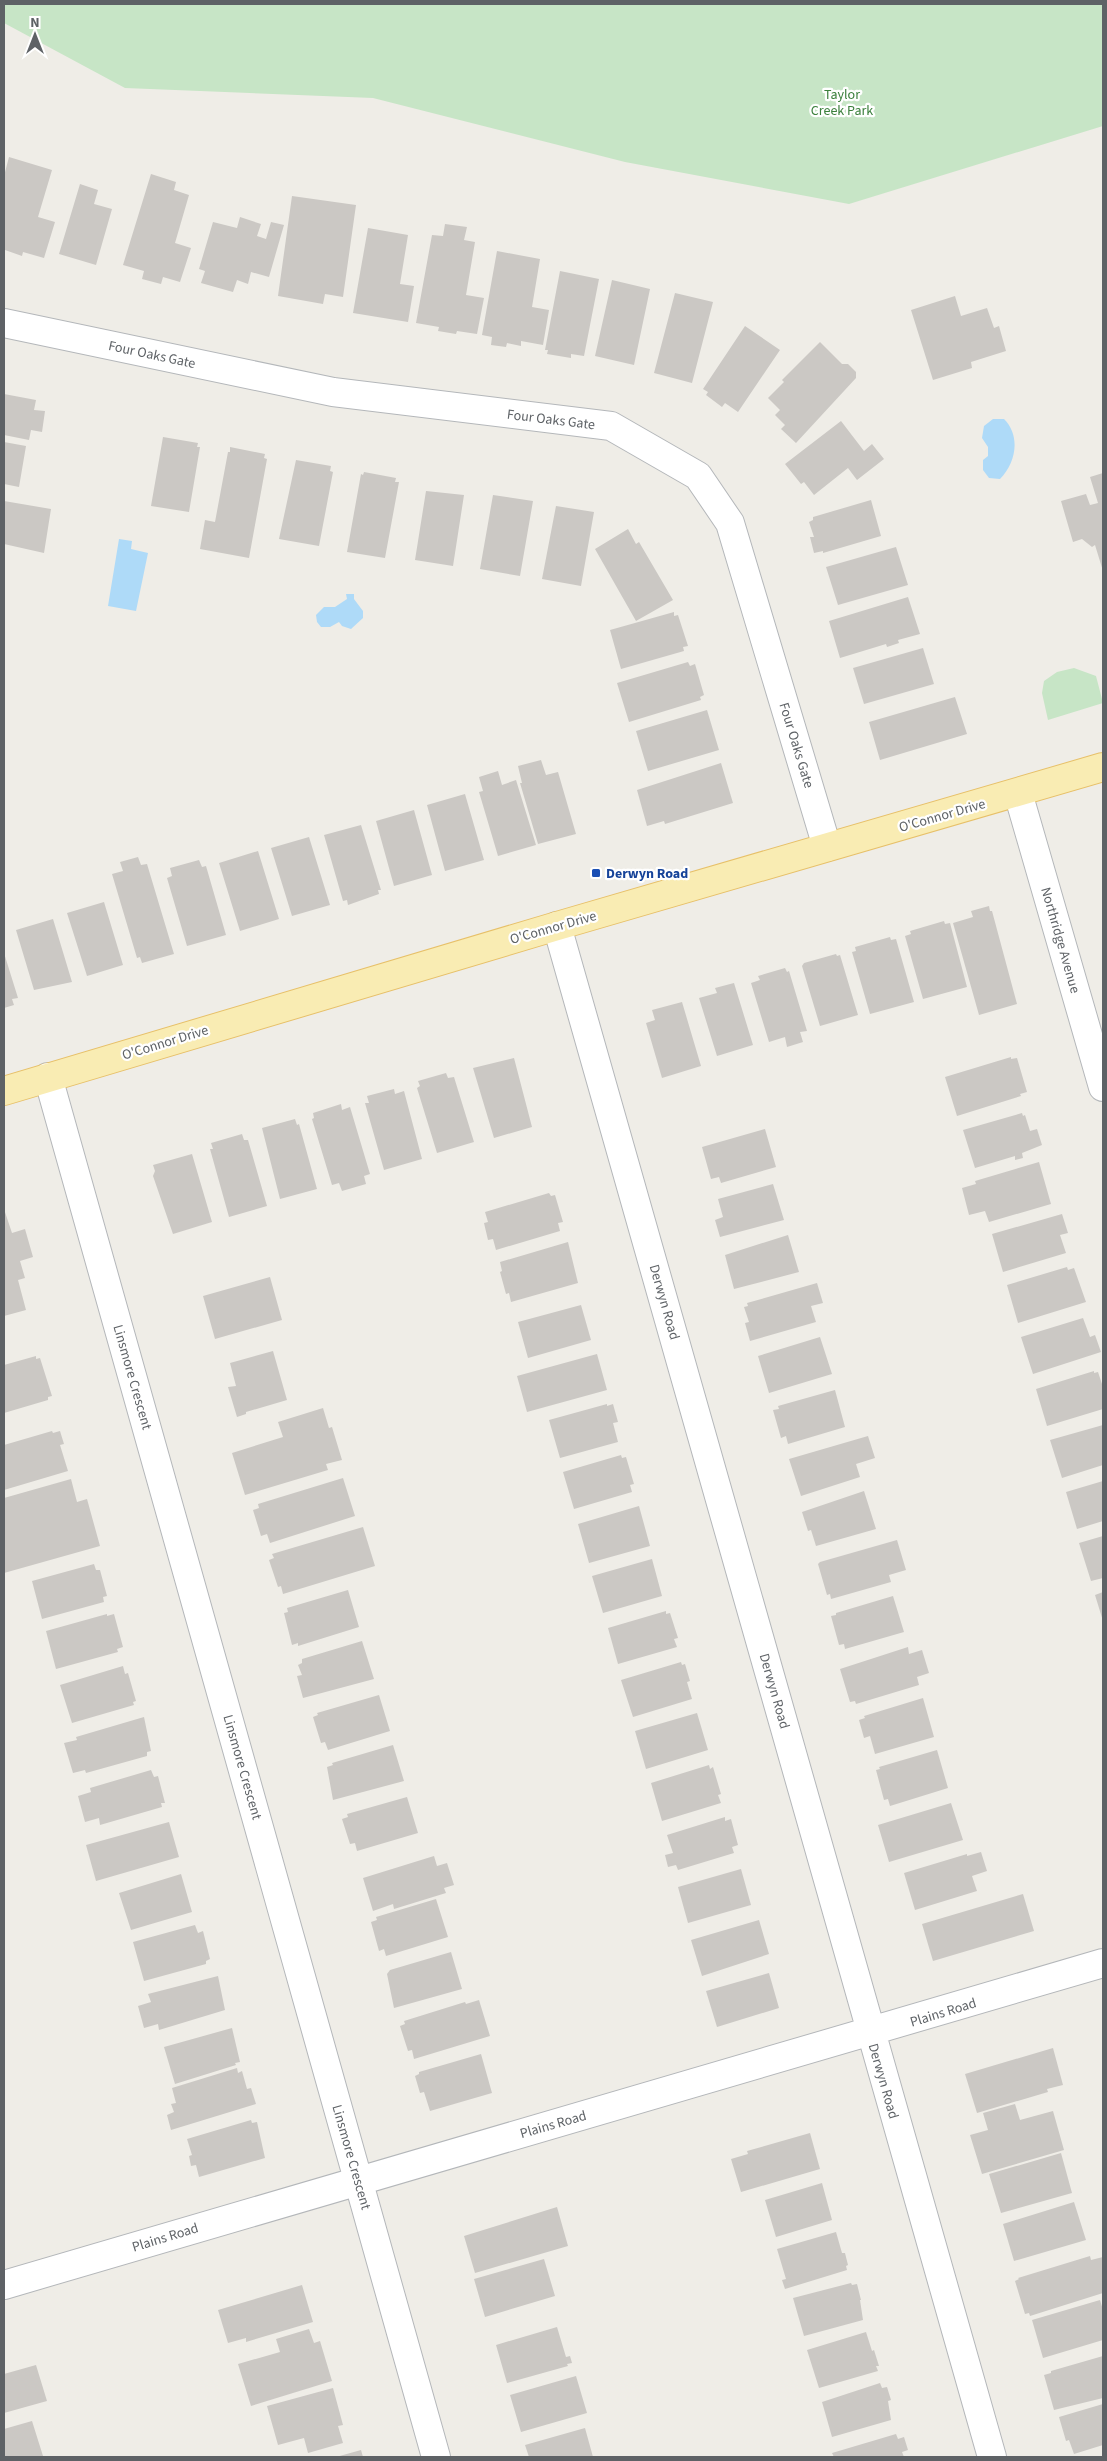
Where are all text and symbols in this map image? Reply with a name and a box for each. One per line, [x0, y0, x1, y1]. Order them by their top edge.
north arrow [10, 10, 60, 60]
text: N [30, 13, 40, 33]
park label: Taylor Creek Park [811, 85, 873, 121]
street label: Four Oaks Gate [106, 336, 197, 374]
street label: Four Oaks Gate [506, 405, 596, 435]
street label: Four Oaks Gate [774, 700, 819, 791]
street label: O'Connor Drive [897, 794, 988, 838]
place label: Derwyn Road [606, 864, 688, 884]
marker: Derwyn Road [590, 867, 602, 879]
street label: Northridge Avenue [1035, 885, 1085, 996]
street label: O'Connor Drive [508, 906, 599, 950]
street label: O'Connor Drive [120, 1020, 211, 1066]
street label: Derwyn Road [644, 1262, 684, 1342]
street label: Linsmore Crescent [107, 1322, 157, 1432]
street label: Derwyn Road [754, 1651, 794, 1731]
street label: Linsmore Crescent [217, 1712, 267, 1822]
street label: Plains Road [908, 1993, 979, 2033]
street label: Derwyn Road [863, 2041, 903, 2121]
street label: Linsmore Crescent [326, 2102, 376, 2212]
street label: Plains Road [518, 2106, 589, 2144]
street label: Plains Road [130, 2218, 201, 2258]

